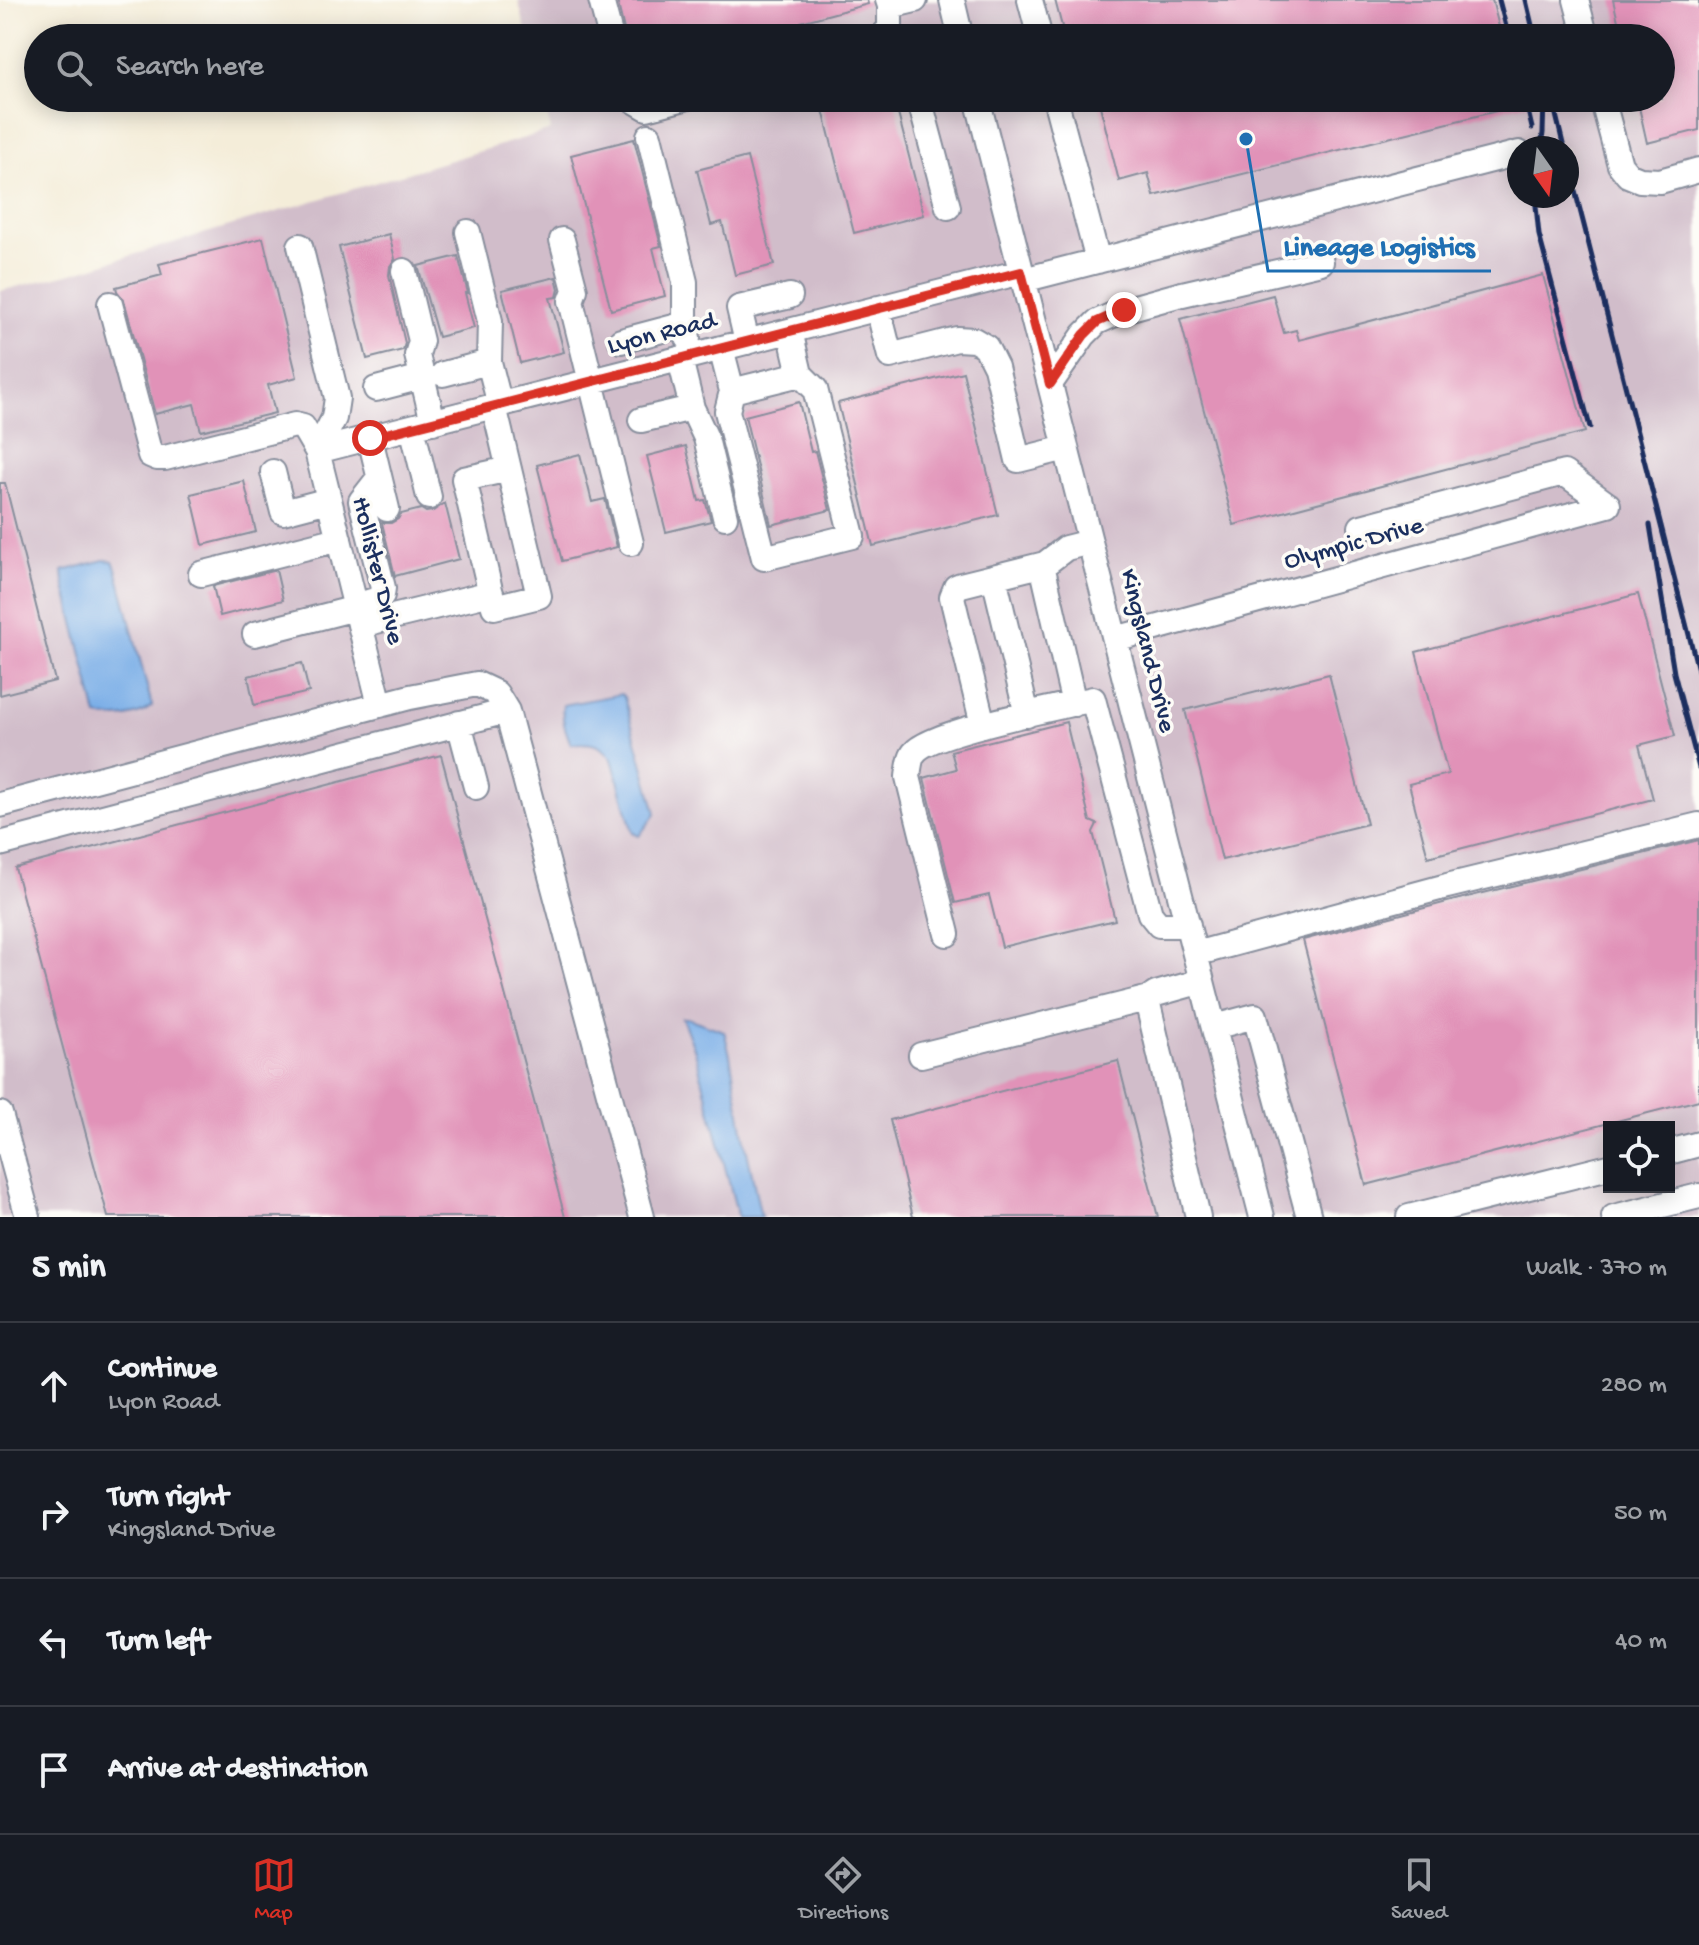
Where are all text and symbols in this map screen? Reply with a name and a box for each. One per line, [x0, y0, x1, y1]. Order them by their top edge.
search box [24, 24, 1675, 112]
icon: search [52, 46, 96, 90]
text: Search here [116, 51, 264, 86]
north arrow [1507, 136, 1579, 208]
callout: Lineage Logistics [1268, 219, 1491, 271]
text: Lineage Logistics [1283, 233, 1476, 266]
route end [1106, 292, 1142, 328]
street label: Lyon Road [604, 306, 721, 363]
route start [352, 420, 388, 456]
street label: Hollister Drive [343, 494, 409, 649]
street label: Olympic Drive [1281, 511, 1428, 578]
street label: Kingsland Drive [1111, 566, 1181, 736]
map controls [1603, 1121, 1675, 1193]
button: locate [1603, 1121, 1675, 1193]
text: 5 min [32, 1249, 106, 1289]
text: Walk · 370 m [1526, 1254, 1667, 1285]
text: Continue [108, 1353, 217, 1388]
icon: ahead [32, 1364, 76, 1408]
text: 280 m [1601, 1371, 1667, 1402]
text: Lyon Road [108, 1388, 219, 1419]
text: Turn right [108, 1481, 228, 1516]
icon: right [32, 1492, 76, 1536]
text: 50 m [1614, 1499, 1667, 1530]
text: Kingsland Drive [108, 1516, 275, 1547]
icon: left [32, 1620, 76, 1664]
text: Turn left [108, 1625, 209, 1660]
text: 40 m [1615, 1627, 1667, 1658]
icon: arrive [32, 1748, 76, 1792]
text: Arrive at destination [108, 1753, 368, 1788]
tab: Map [252, 1853, 296, 1927]
tab: Directions [799, 1853, 888, 1927]
tab: Saved [1391, 1853, 1447, 1927]

